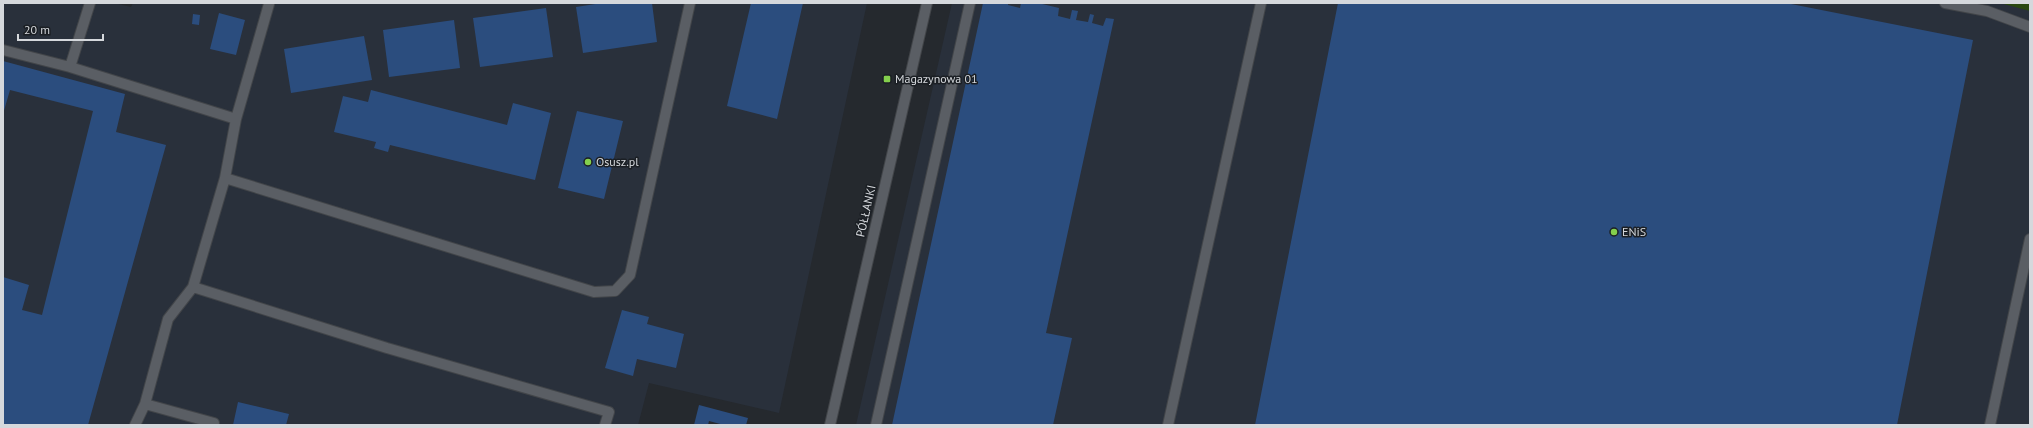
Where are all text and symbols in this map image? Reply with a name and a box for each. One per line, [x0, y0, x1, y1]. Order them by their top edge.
scale bar [18, 16, 103, 42]
text: 20 m [24, 22, 50, 37]
place label: Magazynowa 01 [895, 71, 978, 86]
marker: Magazynowa 01 [882, 74, 892, 84]
place label: Osusz.pl [596, 154, 639, 169]
marker: Osusz.pl [583, 157, 593, 167]
street label: PÓŁŁANKI [852, 183, 879, 238]
place label: ENiS [1622, 224, 1646, 239]
marker: ENiS [1609, 227, 1619, 237]

